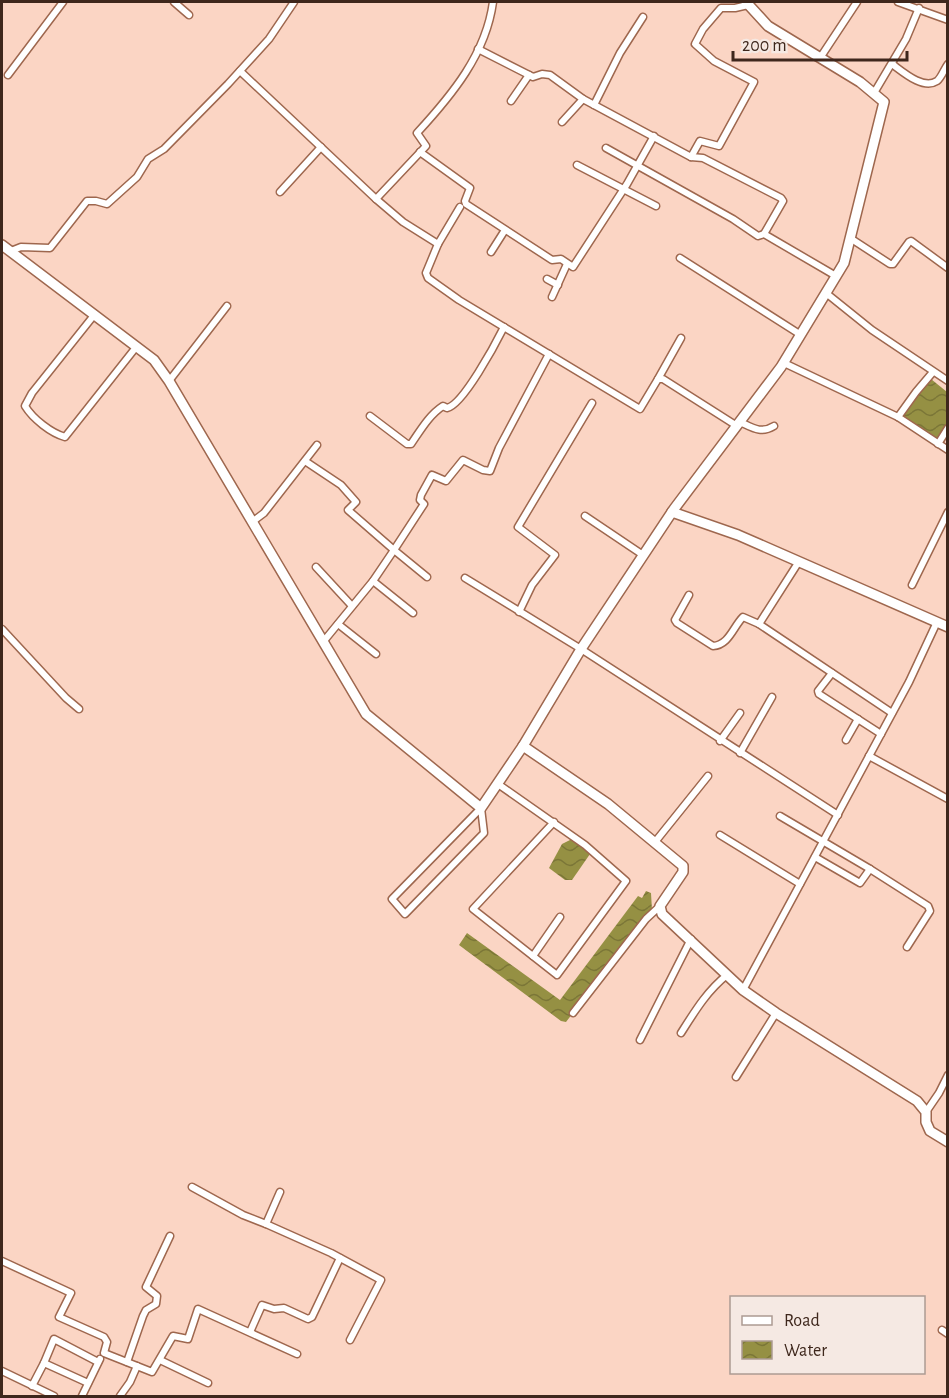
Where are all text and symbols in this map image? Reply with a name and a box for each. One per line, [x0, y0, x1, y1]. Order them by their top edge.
scale bar [733, 24, 907, 62]
text: 200 m [742, 37, 787, 55]
legend [730, 1296, 925, 1374]
text: Road [784, 1312, 820, 1330]
text: Water [784, 1342, 827, 1360]

